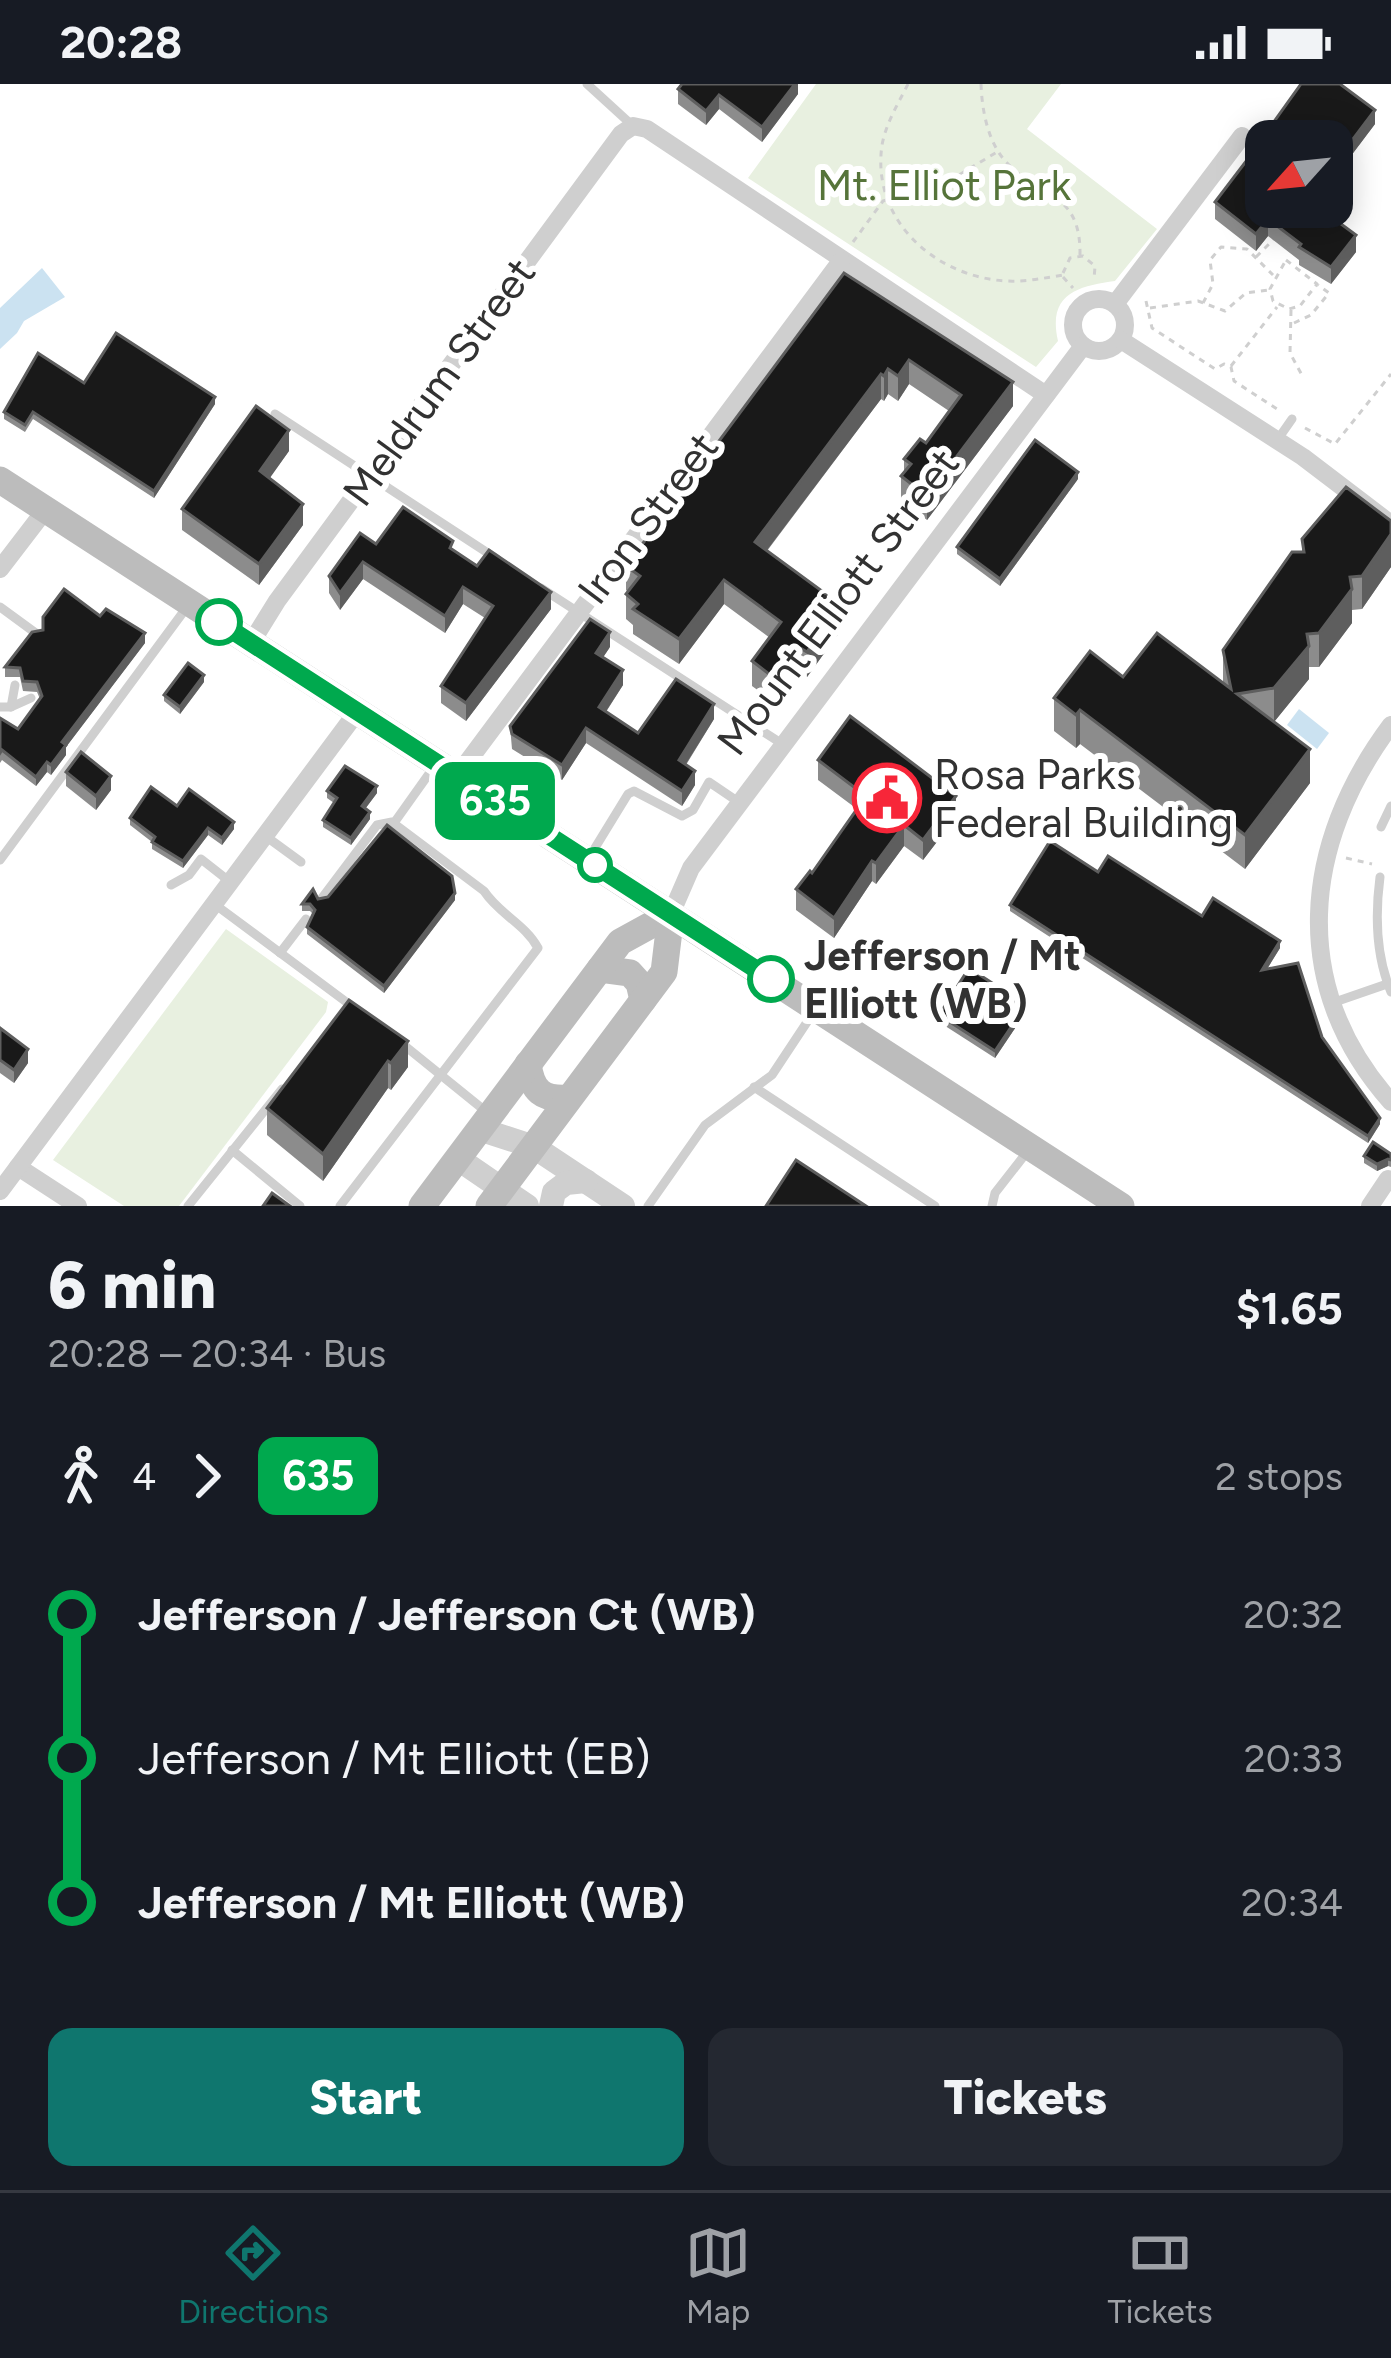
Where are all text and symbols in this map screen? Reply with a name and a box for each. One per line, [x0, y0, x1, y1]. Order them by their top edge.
text: 20:28 [60, 15, 182, 69]
north arrow [1245, 120, 1353, 228]
map controls [1245, 120, 1353, 228]
park label: Mt. Elliot Park [817, 160, 1072, 211]
street label: Meldrum Street [332, 248, 546, 516]
street label: Iron Street [567, 422, 729, 614]
street label: Mount Elliott Street [706, 439, 970, 765]
unlabelled marker [197, 600, 241, 644]
place label: Rosa Parks Federal Building [934, 749, 1233, 848]
line badge: 635 [426, 762, 564, 840]
public building icon: Rosa Parks Federal Building [852, 763, 922, 833]
text: 635 [459, 775, 531, 826]
unlabelled marker [579, 849, 611, 881]
place label: Jefferson / Mt Elliott (WB) [804, 930, 1081, 1029]
marker: Jefferson / Mt Elliott (WB) [749, 957, 793, 1001]
text: 6 min [48, 1245, 216, 1325]
text: $1.65 [1236, 1281, 1343, 1335]
text: 20:28 – 20:34 · Bus [48, 1330, 386, 1377]
icon: walk [48, 1443, 114, 1509]
icon: forward [174, 1443, 240, 1509]
text: 635 [282, 1450, 354, 1501]
text: 4 [132, 1453, 156, 1500]
text: 2 stops [1215, 1453, 1343, 1500]
text: Jefferson / Jefferson Ct (WB) [138, 1587, 756, 1641]
text: 20:32 [1243, 1591, 1343, 1638]
text: Jefferson / Mt Elliott (EB) [138, 1731, 651, 1785]
text: 20:33 [1244, 1735, 1343, 1782]
text: Jefferson / Mt Elliott (WB) [138, 1875, 685, 1929]
text: 20:34 [1241, 1879, 1343, 1926]
button: Start [48, 2028, 684, 2166]
button: Tickets [708, 2028, 1343, 2166]
tab: Directions [178, 2220, 329, 2331]
tab: Map [685, 2220, 751, 2331]
tab: Tickets [1108, 2220, 1213, 2331]

